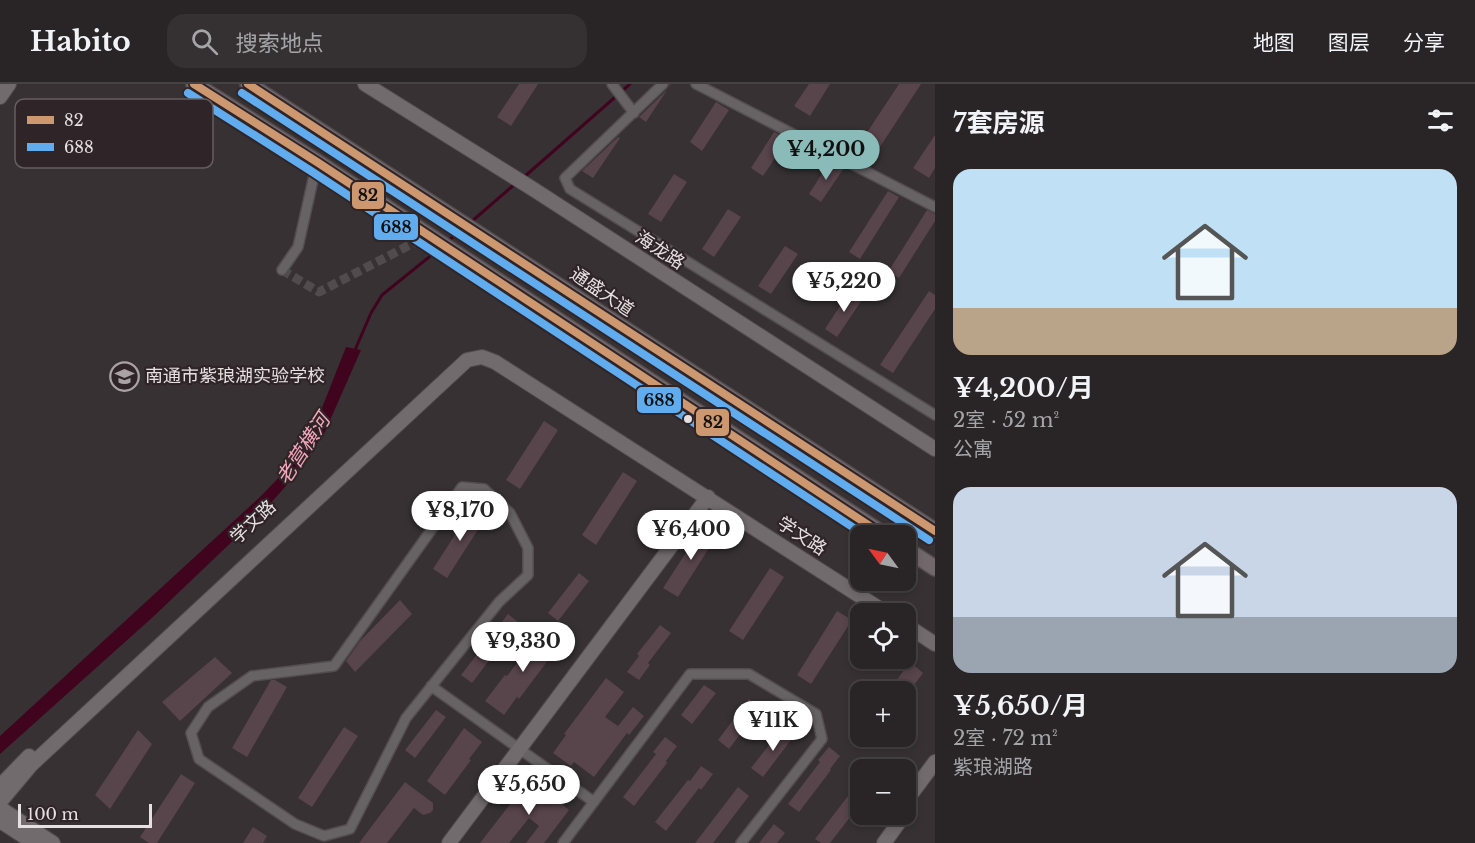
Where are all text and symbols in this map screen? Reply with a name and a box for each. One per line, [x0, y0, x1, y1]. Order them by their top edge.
search box [167, 14, 587, 68]
text: Habito [30, 24, 131, 59]
icon: search [188, 25, 221, 58]
text: 搜索地点 [236, 30, 324, 57]
text: 地图 [1253, 30, 1295, 56]
text: 图层 [1328, 30, 1370, 56]
text: 分享 [1403, 30, 1445, 56]
legend [15, 99, 213, 168]
icon: filters [1424, 104, 1457, 137]
text: 7套房源 [953, 107, 1044, 139]
text: 82 [64, 110, 84, 130]
pin: ¥4,200 [777, 130, 875, 181]
text: 688 [64, 137, 94, 157]
text: ¥4,200 [787, 137, 865, 161]
line badge: 82 [351, 181, 385, 210]
text: 82 [358, 185, 378, 205]
icon: home [1151, 208, 1259, 316]
line badge: 688 [373, 213, 419, 241]
text: 688 [380, 217, 412, 237]
street label: 海龙路 [631, 226, 689, 274]
pin: ¥5,220 [795, 262, 893, 313]
street label: 通盛大道 [566, 263, 638, 321]
text: ¥5,220 [806, 269, 882, 293]
school or university icon: 南通市紫琅湖实验学校 [108, 360, 140, 392]
place label: 南通市紫琅湖实验学校 [145, 365, 325, 387]
text: ¥4,200/月 [953, 372, 1094, 404]
line badge: 688 [636, 386, 682, 414]
text: 688 [643, 390, 675, 410]
water label: 老营横河 [271, 406, 337, 489]
line badge: 82 [695, 408, 730, 437]
text: 2室 · 52 m² [953, 408, 1059, 432]
text: 82 [703, 412, 723, 432]
unlabelled marker [682, 413, 694, 425]
text: 公寓 [953, 437, 993, 461]
pin: ¥8,170 [411, 491, 509, 542]
street label: 学文路 [226, 496, 280, 548]
text: ¥8,170 [425, 498, 495, 522]
pin: ¥6,400 [642, 510, 740, 561]
street label: 学文路 [773, 512, 831, 560]
text: ¥6,400 [651, 517, 731, 541]
north arrow [850, 525, 916, 591]
map controls [850, 525, 916, 825]
icon: home [1151, 526, 1259, 634]
button: locate [850, 603, 916, 669]
pin: ¥9,330 [474, 622, 572, 673]
text: ¥9,330 [485, 629, 561, 653]
button: + [850, 681, 916, 747]
text: ¥5,650/月 [953, 690, 1088, 722]
pin: ¥11K [737, 701, 809, 752]
text: ¥11K [748, 708, 798, 732]
text: 2室 · 72 m² [953, 726, 1058, 750]
text: 紫琅湖路 [953, 755, 1033, 779]
button: − [850, 759, 916, 825]
pin: ¥5,650 [480, 765, 578, 816]
text: ¥5,650 [492, 772, 566, 796]
scale bar [18, 801, 152, 828]
text: 100 m [27, 804, 79, 824]

